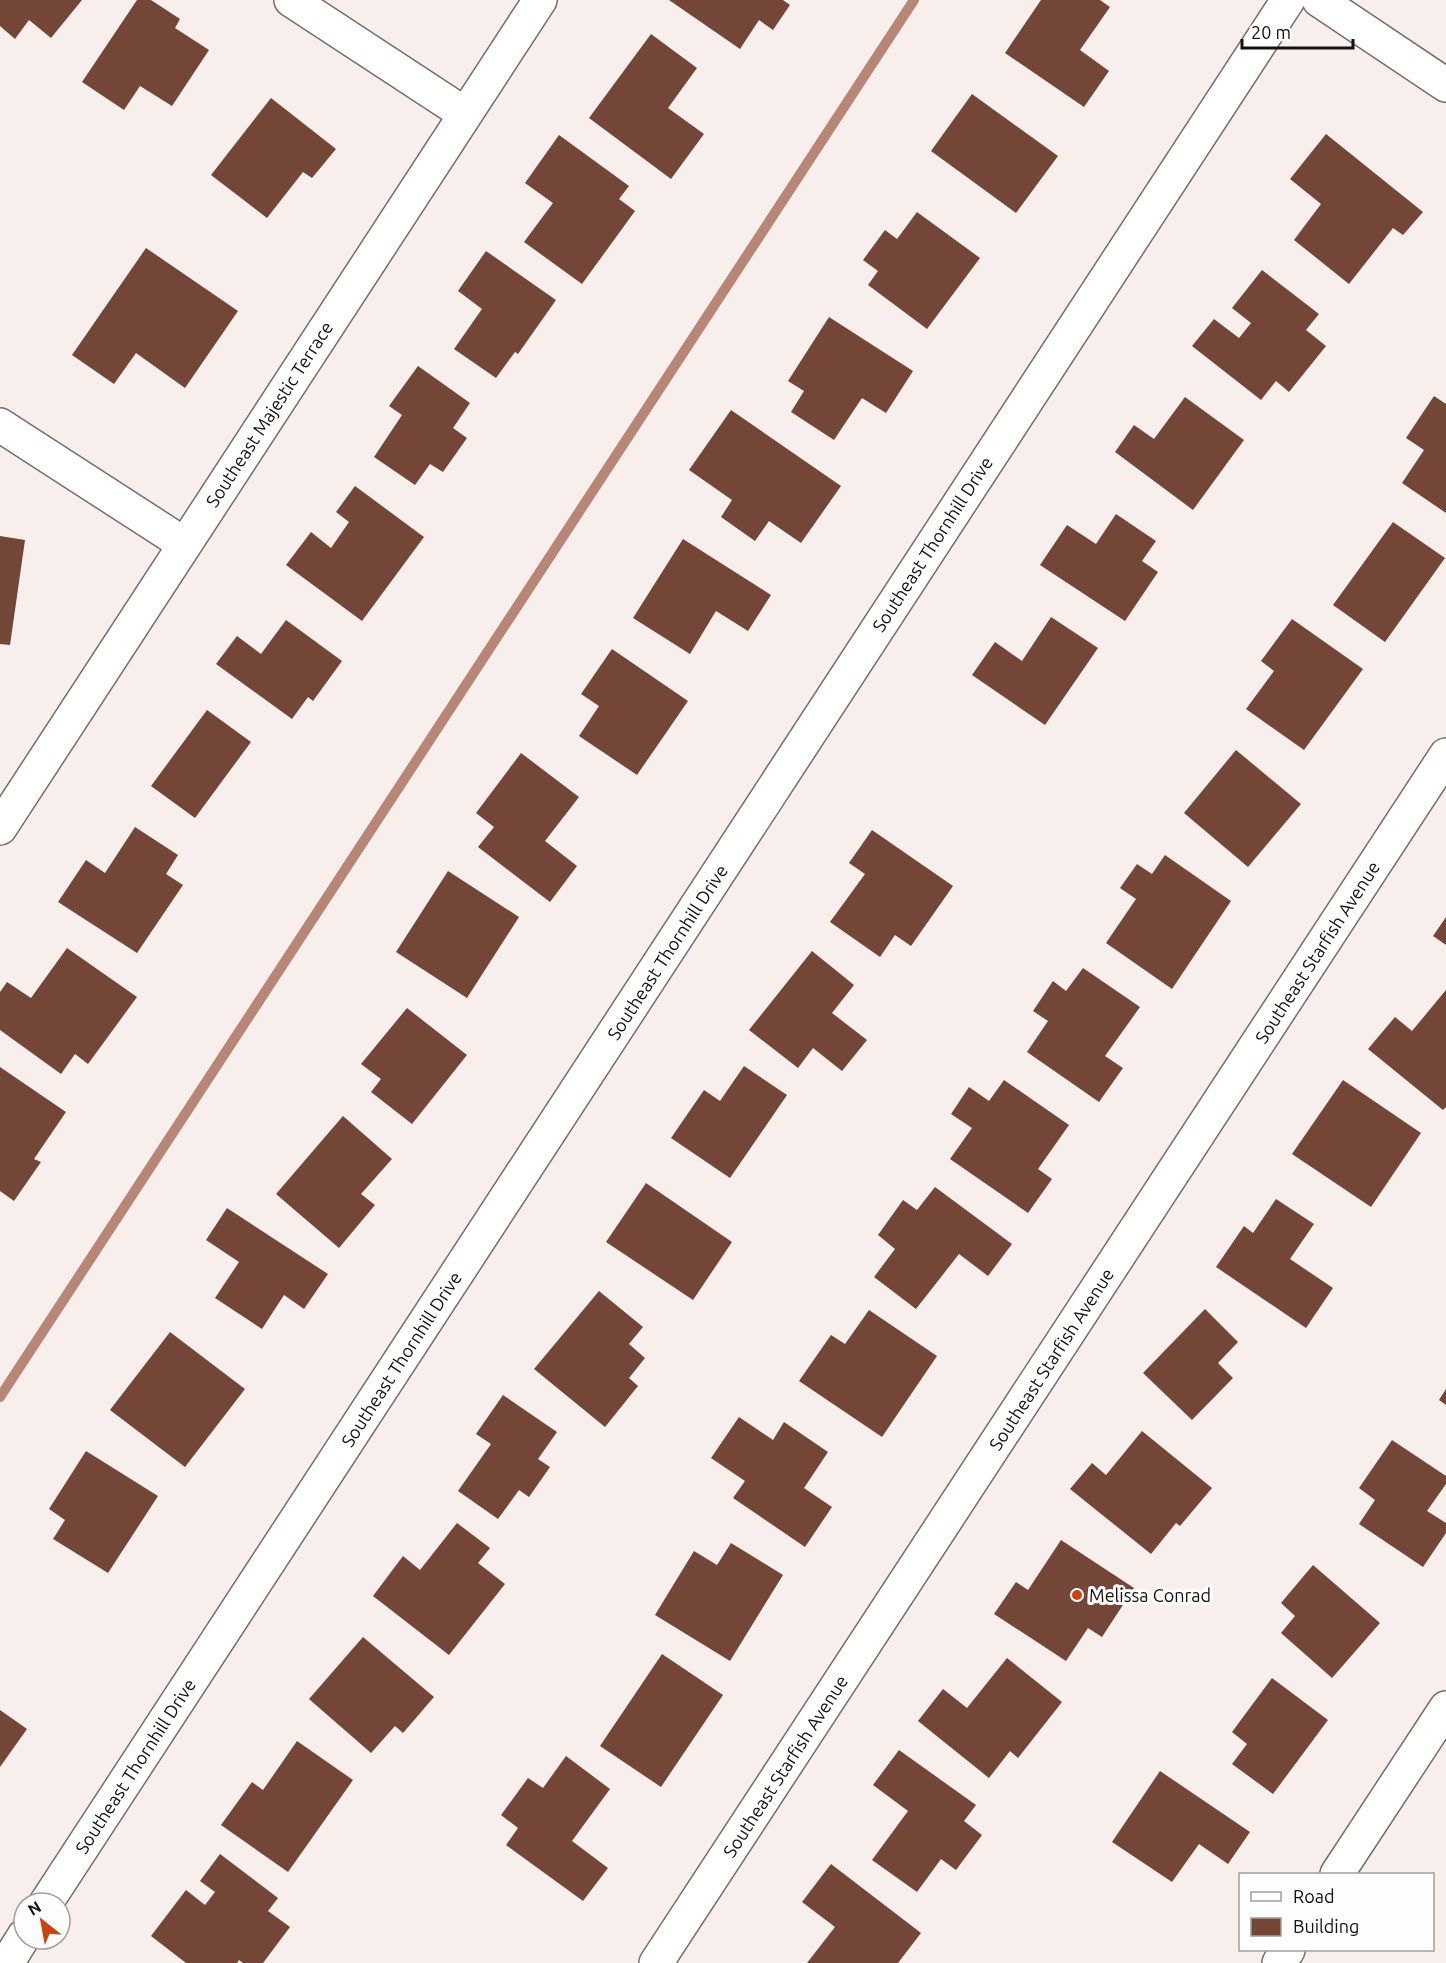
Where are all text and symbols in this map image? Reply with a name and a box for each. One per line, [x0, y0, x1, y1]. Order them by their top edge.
scale bar [1242, 12, 1353, 50]
text: 20 m [1251, 22, 1291, 42]
street label: Southeast Majestic Terrace [202, 318, 336, 510]
street label: Southeast Thornhill Drive [868, 453, 996, 635]
street label: Southeast Starfish Avenue [1251, 857, 1383, 1047]
street label: Southeast Thornhill Drive [603, 861, 731, 1043]
street label: Southeast Starfish Avenue [985, 1264, 1117, 1454]
street label: Southeast Thornhill Drive [337, 1268, 465, 1450]
place label: Melissa Conrad [1089, 1585, 1211, 1605]
marker: Melissa Conrad [1070, 1588, 1084, 1602]
street label: Southeast Starfish Avenue [719, 1671, 851, 1861]
street label: Southeast Thornhill Drive [71, 1675, 199, 1857]
legend [1239, 1873, 1434, 1951]
text: Road [1293, 1886, 1335, 1906]
north arrow [12, 1891, 72, 1951]
text: N [25, 1897, 44, 1919]
text: Building [1293, 1916, 1359, 1936]

